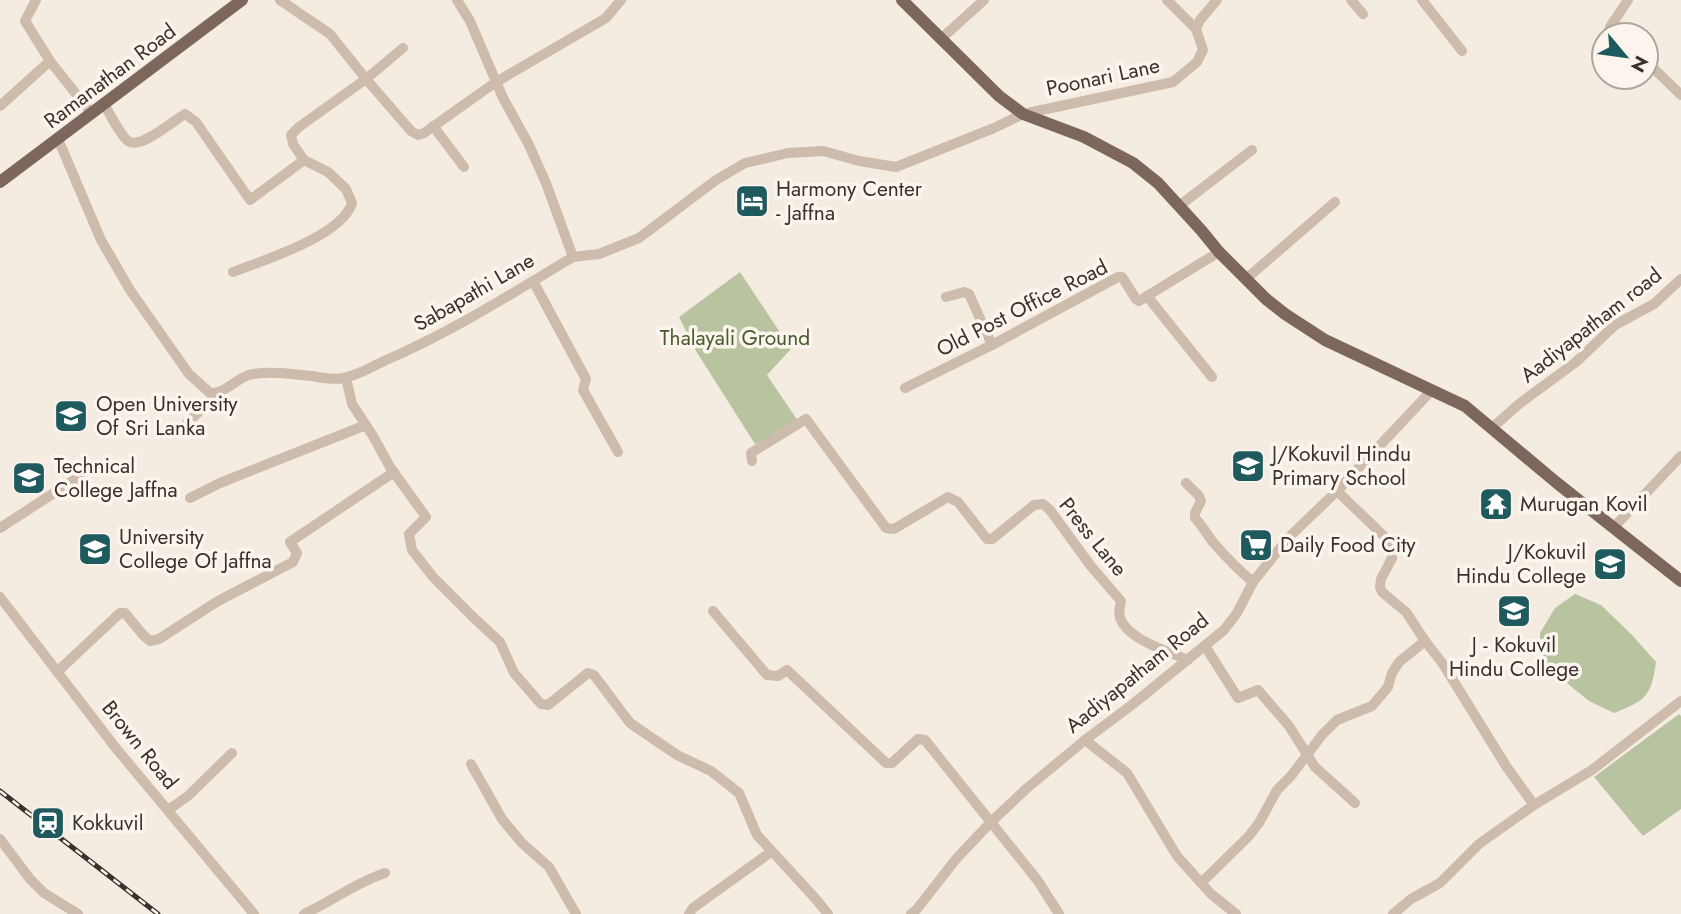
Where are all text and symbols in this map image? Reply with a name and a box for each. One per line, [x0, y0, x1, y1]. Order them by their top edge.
street label: Ramanathan Road [38, 16, 182, 136]
north arrow [1590, 21, 1660, 91]
street label: Poonari Lane [1043, 50, 1163, 104]
text: N [1624, 51, 1655, 77]
place label: Harmony Center - Jaffna [776, 174, 923, 228]
hotel icon: Harmony Center - Jaffna [733, 182, 771, 220]
street label: Sabapathi Lane [408, 245, 540, 339]
street label: Old Post Office Road [931, 252, 1113, 364]
street label: Aadiyapatham road [1514, 260, 1668, 390]
park label: Thalayali Ground [660, 323, 810, 353]
place label: Open University Of Sri Lanka [96, 389, 238, 443]
school or university icon: Open University Of Sri Lanka [52, 397, 90, 435]
place label: J/Kokuvil Hindu Primary School [1269, 439, 1411, 493]
school or university icon: J/Kokuvil Hindu Primary School [1229, 447, 1267, 485]
place label: Technical College Jaffna [54, 451, 178, 505]
school or university icon: Technical College Jaffna [10, 459, 48, 497]
temple icon: Murugan Kovil [1477, 485, 1515, 523]
place label: Murugan Kovil [1520, 489, 1648, 519]
street label: Press Lane [1052, 491, 1134, 583]
place label: University College Of Jaffna [119, 522, 272, 576]
supermarket icon: Daily Food City [1237, 526, 1275, 564]
school or university icon: University College Of Jaffna [76, 530, 114, 568]
place label: Daily Food City [1280, 530, 1416, 560]
place label: J/Kokuvil Hindu College [1456, 537, 1586, 591]
school or university icon: J/Kokuvil Hindu College [1591, 545, 1629, 583]
school or university icon: J - Kokuvil Hindu College [1495, 592, 1533, 630]
street label: Aadiyapatham Road [1059, 606, 1215, 740]
place label: J - Kokuvil Hindu College [1449, 630, 1579, 684]
street label: Brown Road [95, 694, 185, 796]
station icon: Kokkuvil [29, 804, 67, 842]
place label: Kokkuvil [72, 808, 144, 838]

